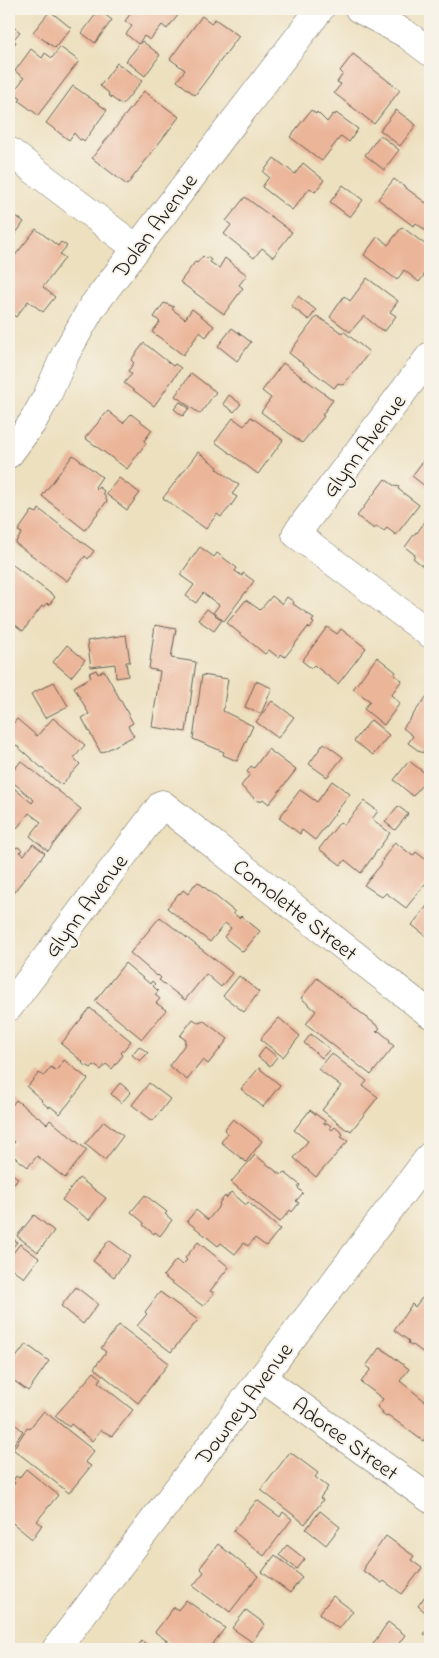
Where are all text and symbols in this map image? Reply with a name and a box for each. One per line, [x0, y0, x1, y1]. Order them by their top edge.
street label: Dolan Avenue [106, 167, 207, 287]
street label: Glynn Avenue [316, 388, 416, 506]
street label: Glynn Avenue [38, 848, 138, 966]
street label: Comolette Street [225, 852, 364, 971]
street label: Downey Avenue [188, 1337, 303, 1474]
street label: Adoree Street [284, 1391, 405, 1490]

